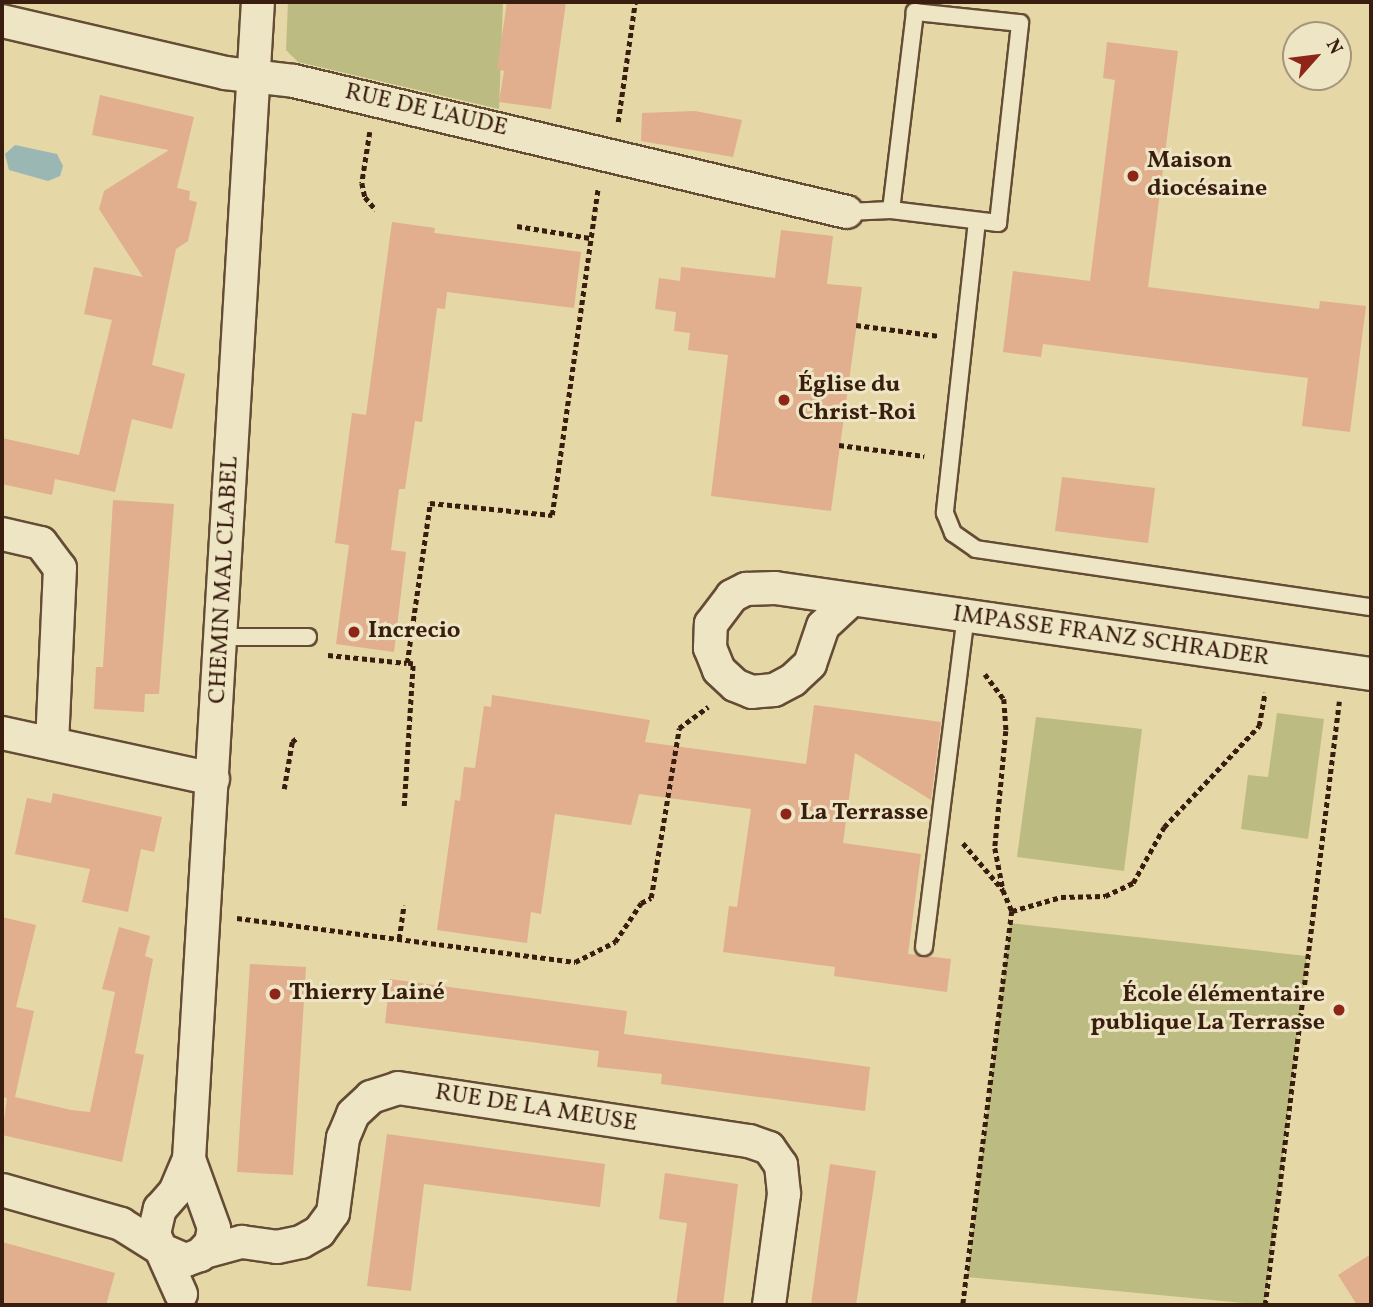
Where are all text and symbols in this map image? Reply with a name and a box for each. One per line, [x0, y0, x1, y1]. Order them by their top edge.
north arrow [1282, 21, 1352, 91]
text: N [1319, 35, 1348, 59]
street label: RUE DE L'AUDE [342, 78, 510, 144]
place label: Maison diocésaine [1147, 148, 1267, 204]
marker: Maison diocésaine [1125, 168, 1141, 184]
place label: Église du Christ-Roi [798, 372, 916, 428]
marker: Église du Christ-Roi [776, 392, 792, 408]
street label: CHEMIN MAL CLABEL [204, 455, 246, 705]
street label: IMPASSE FRANZ SCHRADER [951, 601, 1271, 673]
place label: Increcio [368, 618, 460, 646]
marker: Increcio [346, 624, 362, 640]
place label: La Terrasse [800, 800, 929, 828]
marker: La Terrasse [778, 806, 794, 822]
place label: Thierry Lainé [289, 980, 445, 1008]
place label: École élémentaire publique La Terrasse [1090, 982, 1325, 1038]
marker: Thierry Lainé [267, 986, 283, 1002]
marker: École élémentaire publique La Terrasse [1331, 1002, 1347, 1018]
street label: RUE DE LA MEUSE [433, 1079, 639, 1139]

